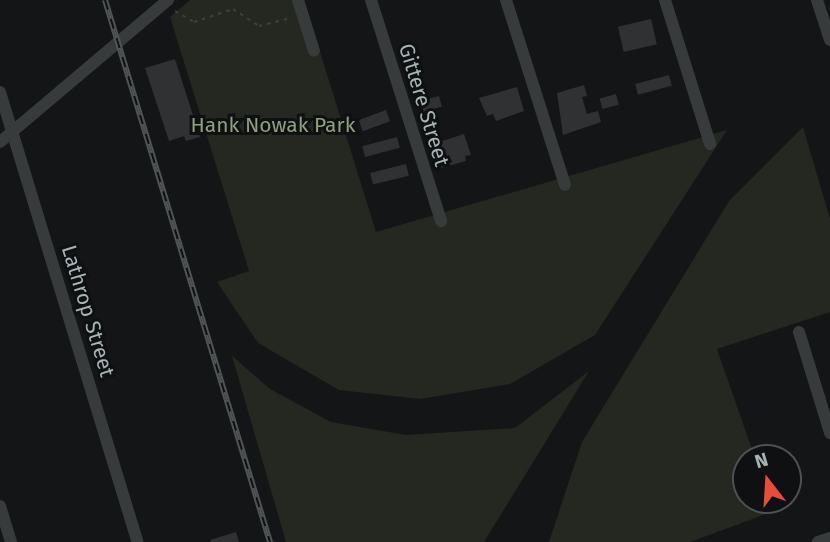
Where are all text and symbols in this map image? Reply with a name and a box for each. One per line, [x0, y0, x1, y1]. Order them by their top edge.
street label: Gittere Street [393, 41, 455, 169]
park label: Hank Nowak Park [191, 112, 355, 138]
street label: Lathrop Street [56, 242, 120, 380]
north arrow [732, 444, 802, 514]
text: N [752, 448, 771, 473]

